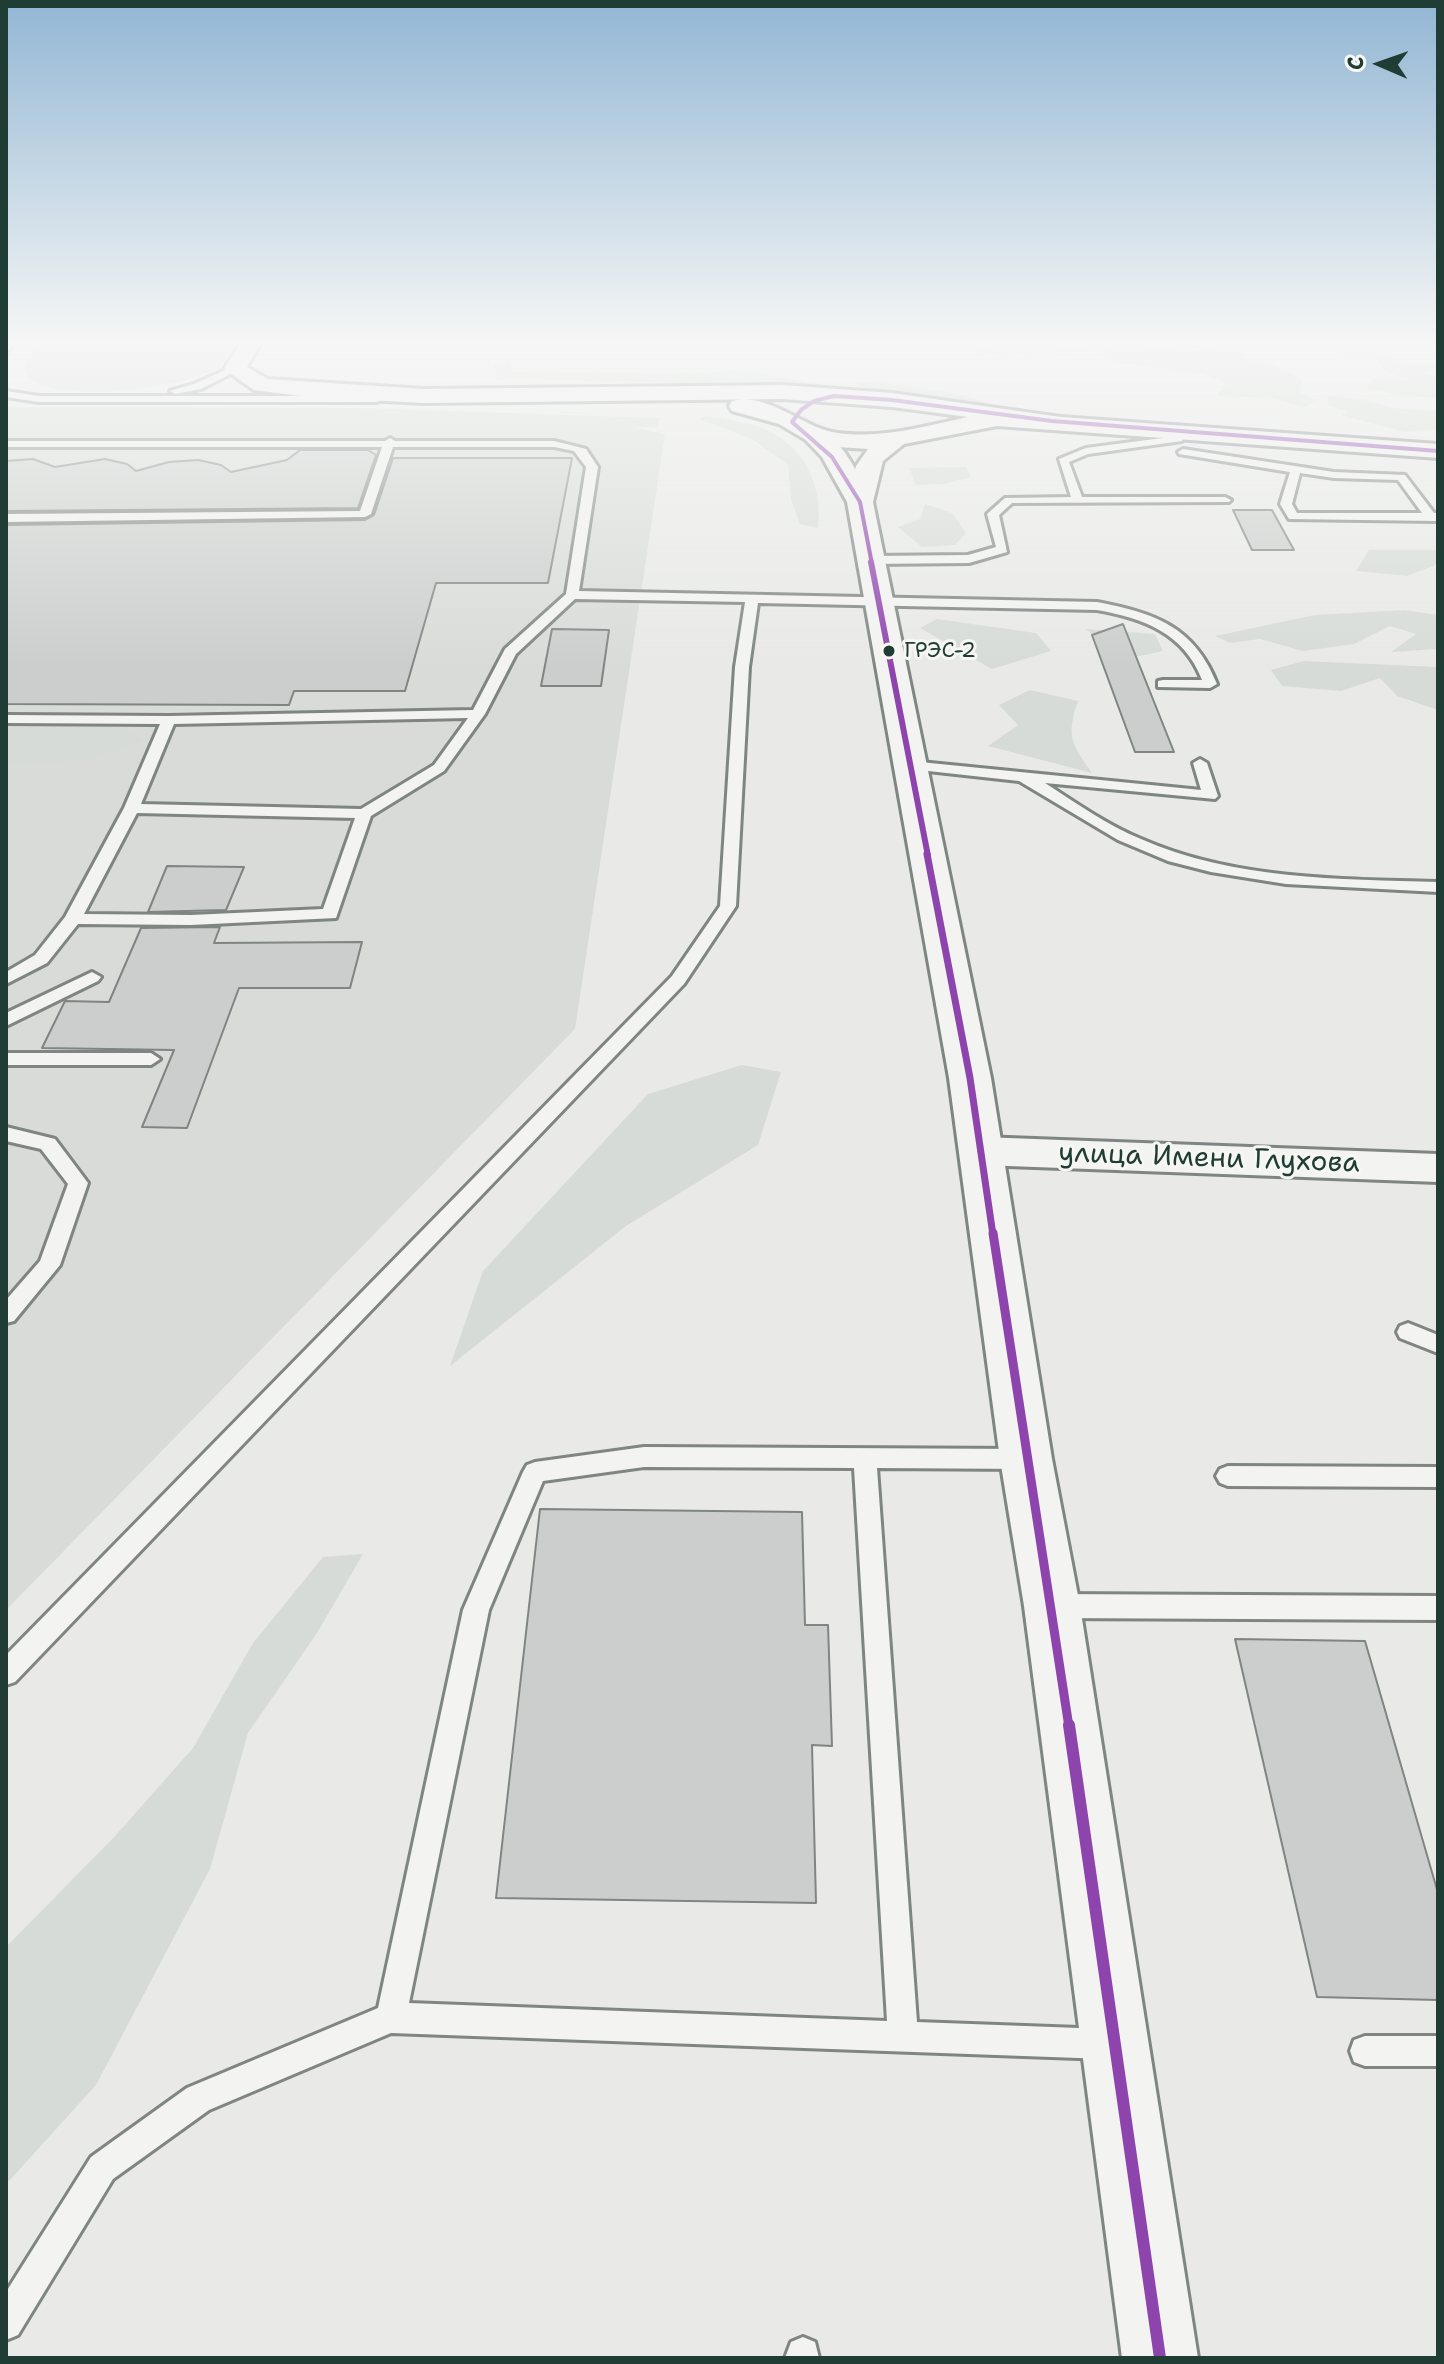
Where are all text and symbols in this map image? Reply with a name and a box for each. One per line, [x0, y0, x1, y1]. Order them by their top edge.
north arrow [1340, 24, 1420, 104]
text: С [1341, 56, 1370, 70]
place label: ГРЭС-2 [904, 638, 976, 664]
marker: ГРЭС-2 [881, 643, 897, 659]
street label: улица Имени Глухова [1058, 1137, 1360, 1181]

